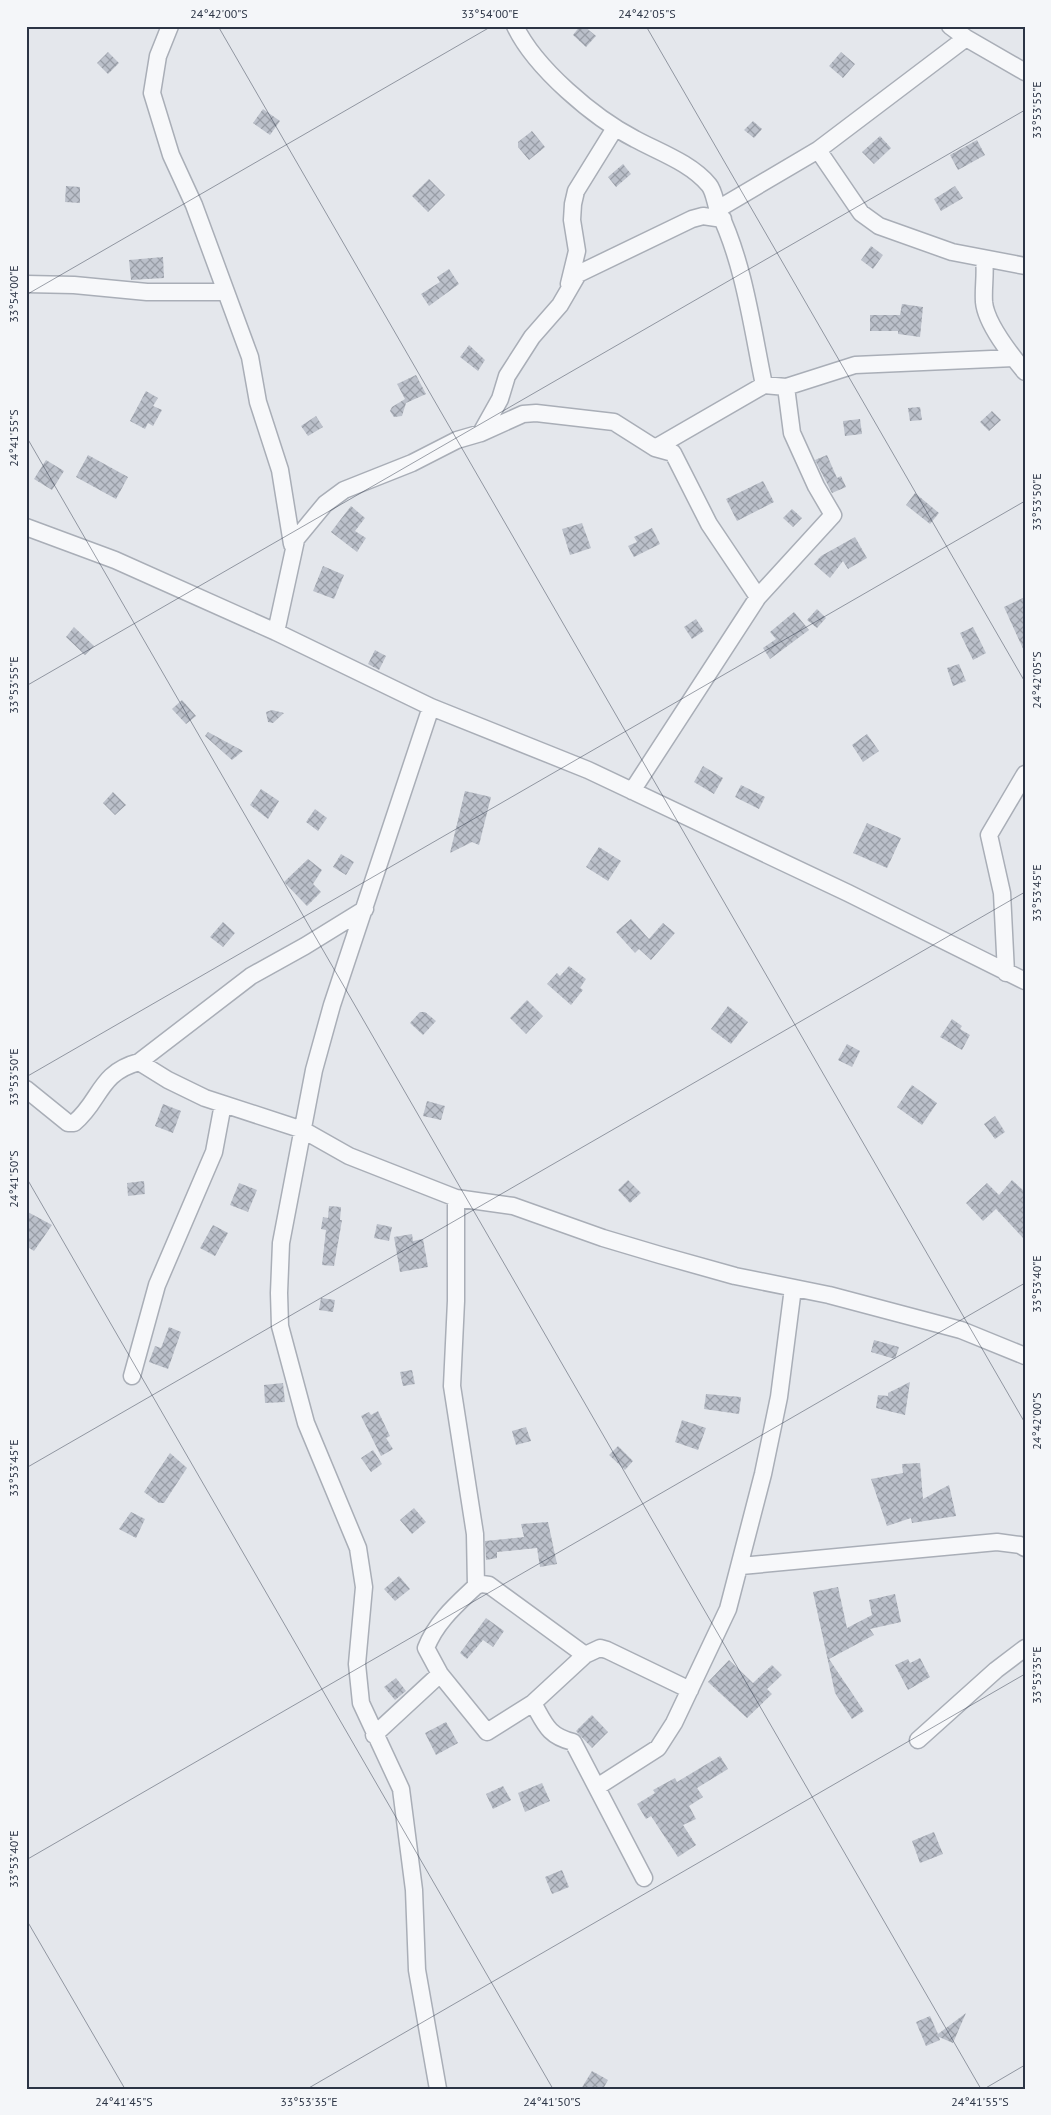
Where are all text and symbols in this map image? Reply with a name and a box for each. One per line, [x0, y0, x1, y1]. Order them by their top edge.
text: 24°42'00"S [190, 6, 248, 21]
text: 33°54'00"E [461, 6, 519, 21]
text: 24°42'05"S [618, 6, 676, 21]
text: 33°53'55"E [1029, 81, 1044, 139]
text: 33°54'00"E [6, 265, 21, 323]
text: 24°41'55"S [6, 409, 21, 467]
text: 33°53'50"E [1029, 473, 1044, 531]
text: 24°42'05"S [1029, 651, 1044, 709]
text: 33°53'55"E [6, 656, 21, 714]
text: 33°53'45"E [1029, 864, 1044, 922]
text: 33°53'50"E [6, 1048, 21, 1106]
text: 24°41'50"S [6, 1150, 21, 1208]
text: 33°53'40"E [1029, 1255, 1044, 1313]
text: 24°42'00"S [1029, 1392, 1044, 1450]
text: 33°53'45"E [6, 1439, 21, 1497]
text: 33°53'35"E [1029, 1646, 1044, 1704]
text: 33°53'40"E [6, 1830, 21, 1888]
text: 24°41'45"S [95, 2094, 153, 2109]
text: 33°53'35"E [280, 2094, 338, 2109]
text: 24°41'50"S [523, 2094, 581, 2109]
text: 24°41'55"S [951, 2094, 1009, 2109]

